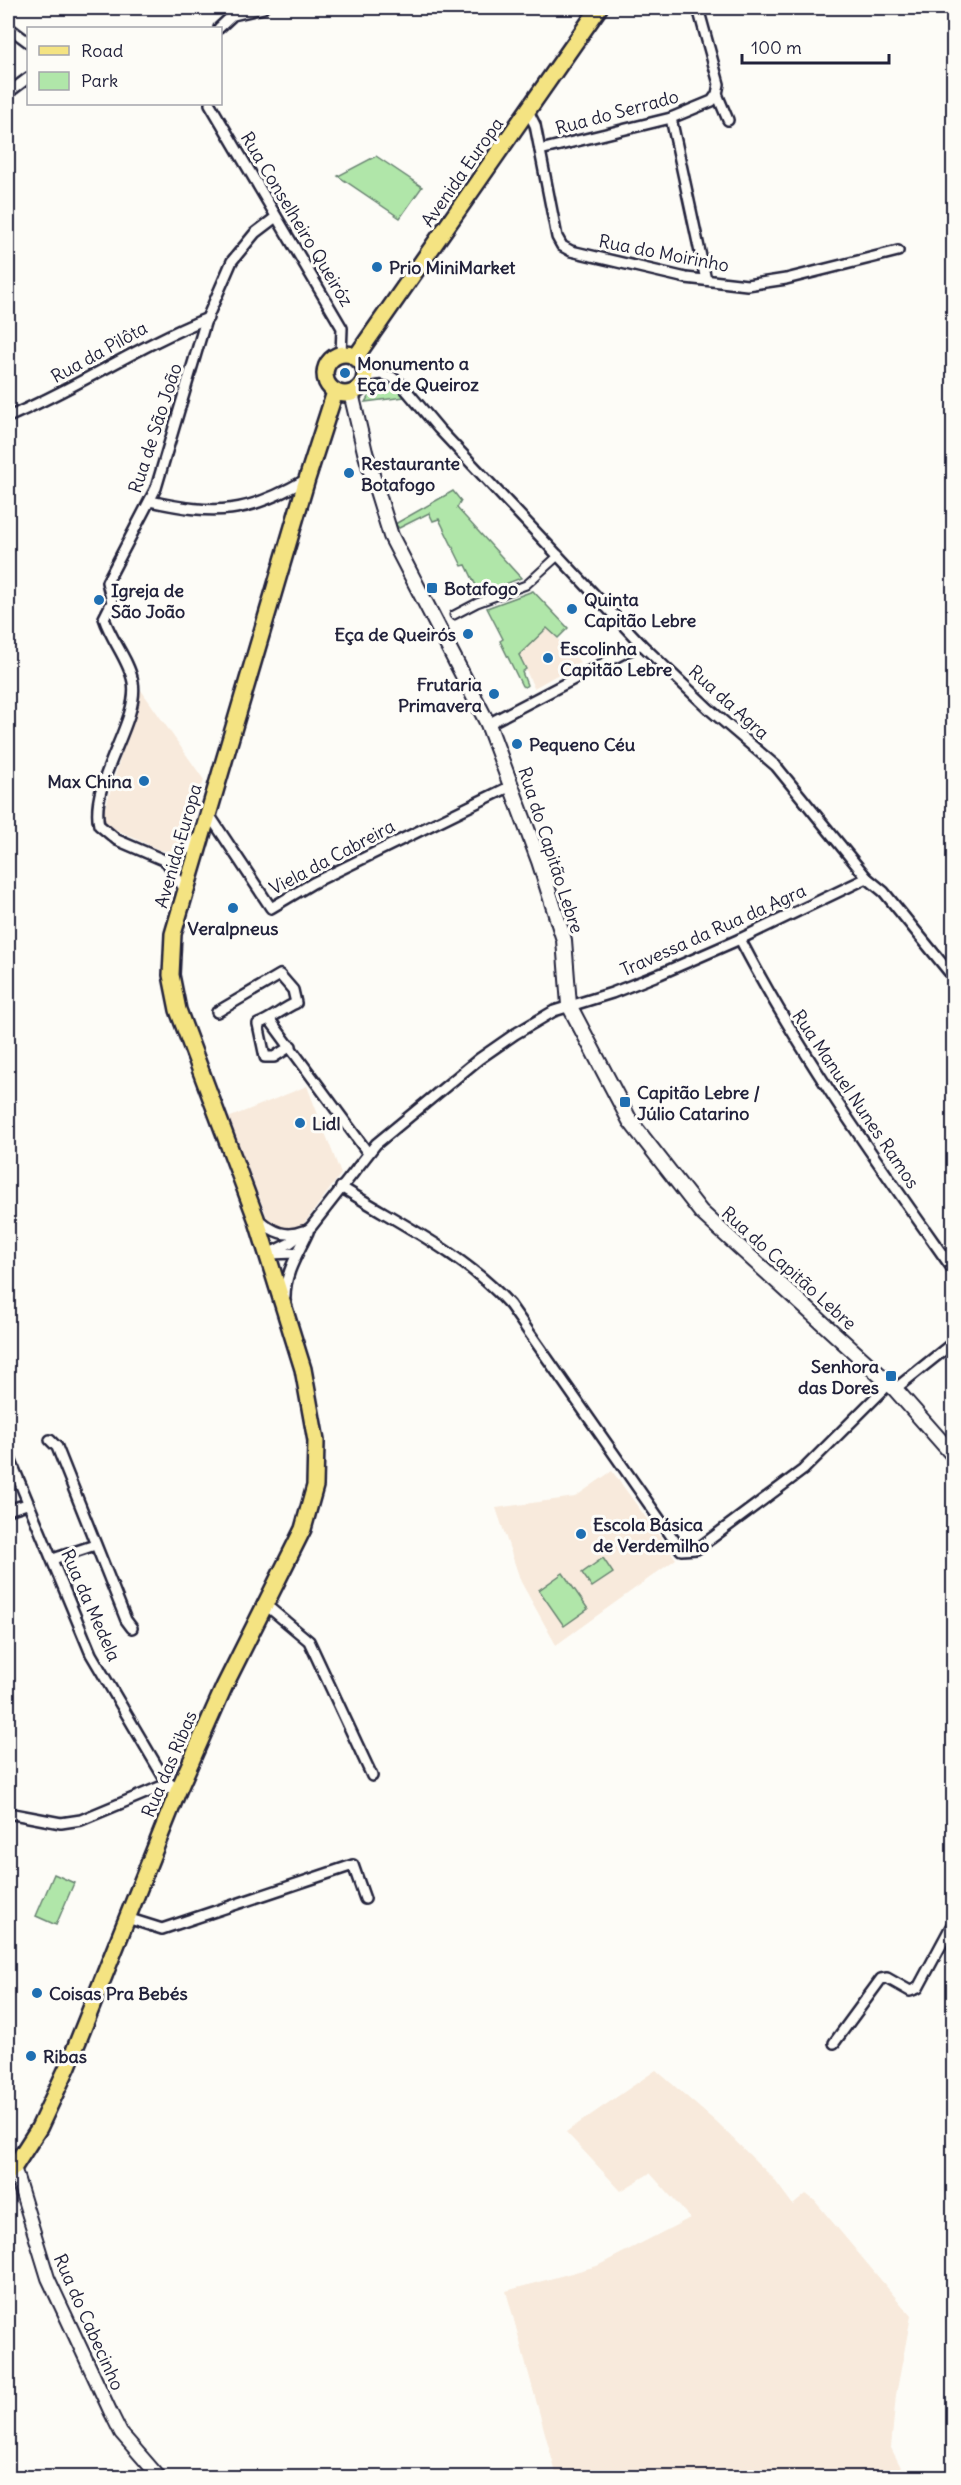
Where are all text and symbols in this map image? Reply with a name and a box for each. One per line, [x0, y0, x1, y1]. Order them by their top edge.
legend [27, 27, 222, 105]
scale bar [742, 27, 889, 65]
text: 100 m [751, 36, 802, 59]
text: Road [81, 39, 124, 62]
text: Park [81, 69, 118, 92]
street label: Rua do Serrado [553, 85, 681, 139]
street label: Avenida Europa [416, 113, 508, 231]
street label: Rua Conselheiro Queiróz [236, 128, 358, 311]
street label: Rua do Moirinho [597, 229, 731, 277]
place label: Prio MiniMarket [389, 256, 516, 279]
marker: Prio MiniMarket [370, 260, 384, 274]
street label: Rua da Pilôta [47, 316, 151, 388]
place label: Monumento a Eça de Queiroz [357, 352, 479, 396]
street label: Rua de São João [123, 360, 187, 496]
marker: Monumento a Eça de Queiroz [338, 366, 352, 380]
place label: Restaurante Botafogo [361, 452, 460, 496]
marker: Restaurante Botafogo [342, 466, 356, 480]
place label: Botafogo [444, 577, 518, 600]
place label: Igreja de São João [111, 579, 185, 623]
marker: Botafogo [425, 581, 439, 595]
place label: Quinta Capitão Lebre [584, 588, 697, 632]
marker: Igreja de São João [92, 593, 106, 607]
marker: Quinta Capitão Lebre [565, 602, 579, 616]
place label: Eça de Queirós [334, 623, 456, 646]
marker: Eça de Queirós [461, 627, 475, 641]
place label: Escolinha Capitão Lebre [560, 637, 673, 681]
marker: Escolinha Capitão Lebre [541, 651, 555, 665]
street label: Rua da Agra [684, 660, 774, 744]
place label: Frutaria Primavera [398, 673, 482, 717]
marker: Frutaria Primavera [487, 687, 501, 701]
place label: Pequeno Céu [529, 733, 636, 756]
marker: Pequeno Céu [510, 737, 524, 751]
street label: Rua do Capitão Lebre [513, 764, 589, 936]
place label: Max China [47, 770, 132, 793]
marker: Max China [137, 774, 151, 788]
street label: Avenida Europa [149, 781, 207, 911]
street label: Viela da Cabreira [265, 814, 399, 900]
street label: Travessa da Rua da Agra [617, 879, 809, 981]
marker: Veralpneus [226, 901, 240, 915]
place label: Veralpneus [188, 917, 278, 940]
street label: Rua Manuel Nunes Ramos [787, 1005, 925, 1193]
place label: Capitão Lebre / Júlio Catarino [637, 1081, 760, 1125]
marker: Capitão Lebre / Júlio Catarino [618, 1095, 632, 1109]
place label: Lidl [312, 1112, 340, 1135]
marker: Lidl [293, 1116, 307, 1130]
street label: Rua do Capitão Lebre [717, 1201, 861, 1335]
place label: Senhora das Dores [798, 1355, 879, 1399]
marker: Senhora das Dores [884, 1369, 898, 1383]
place label: Escola Básica de Verdemilho [593, 1513, 709, 1557]
marker: Escola Básica de Verdemilho [574, 1527, 588, 1541]
street label: Rua da Medela [56, 1545, 126, 1665]
street label: Rua das Ribas [136, 1707, 202, 1821]
place label: Coisas Pra Bebés [49, 1982, 188, 2005]
marker: Coisas Pra Bebés [30, 1986, 44, 2000]
place label: Ribas [43, 2045, 87, 2068]
marker: Ribas [24, 2049, 38, 2063]
street label: Rua do Cabecinho [49, 2250, 129, 2394]

